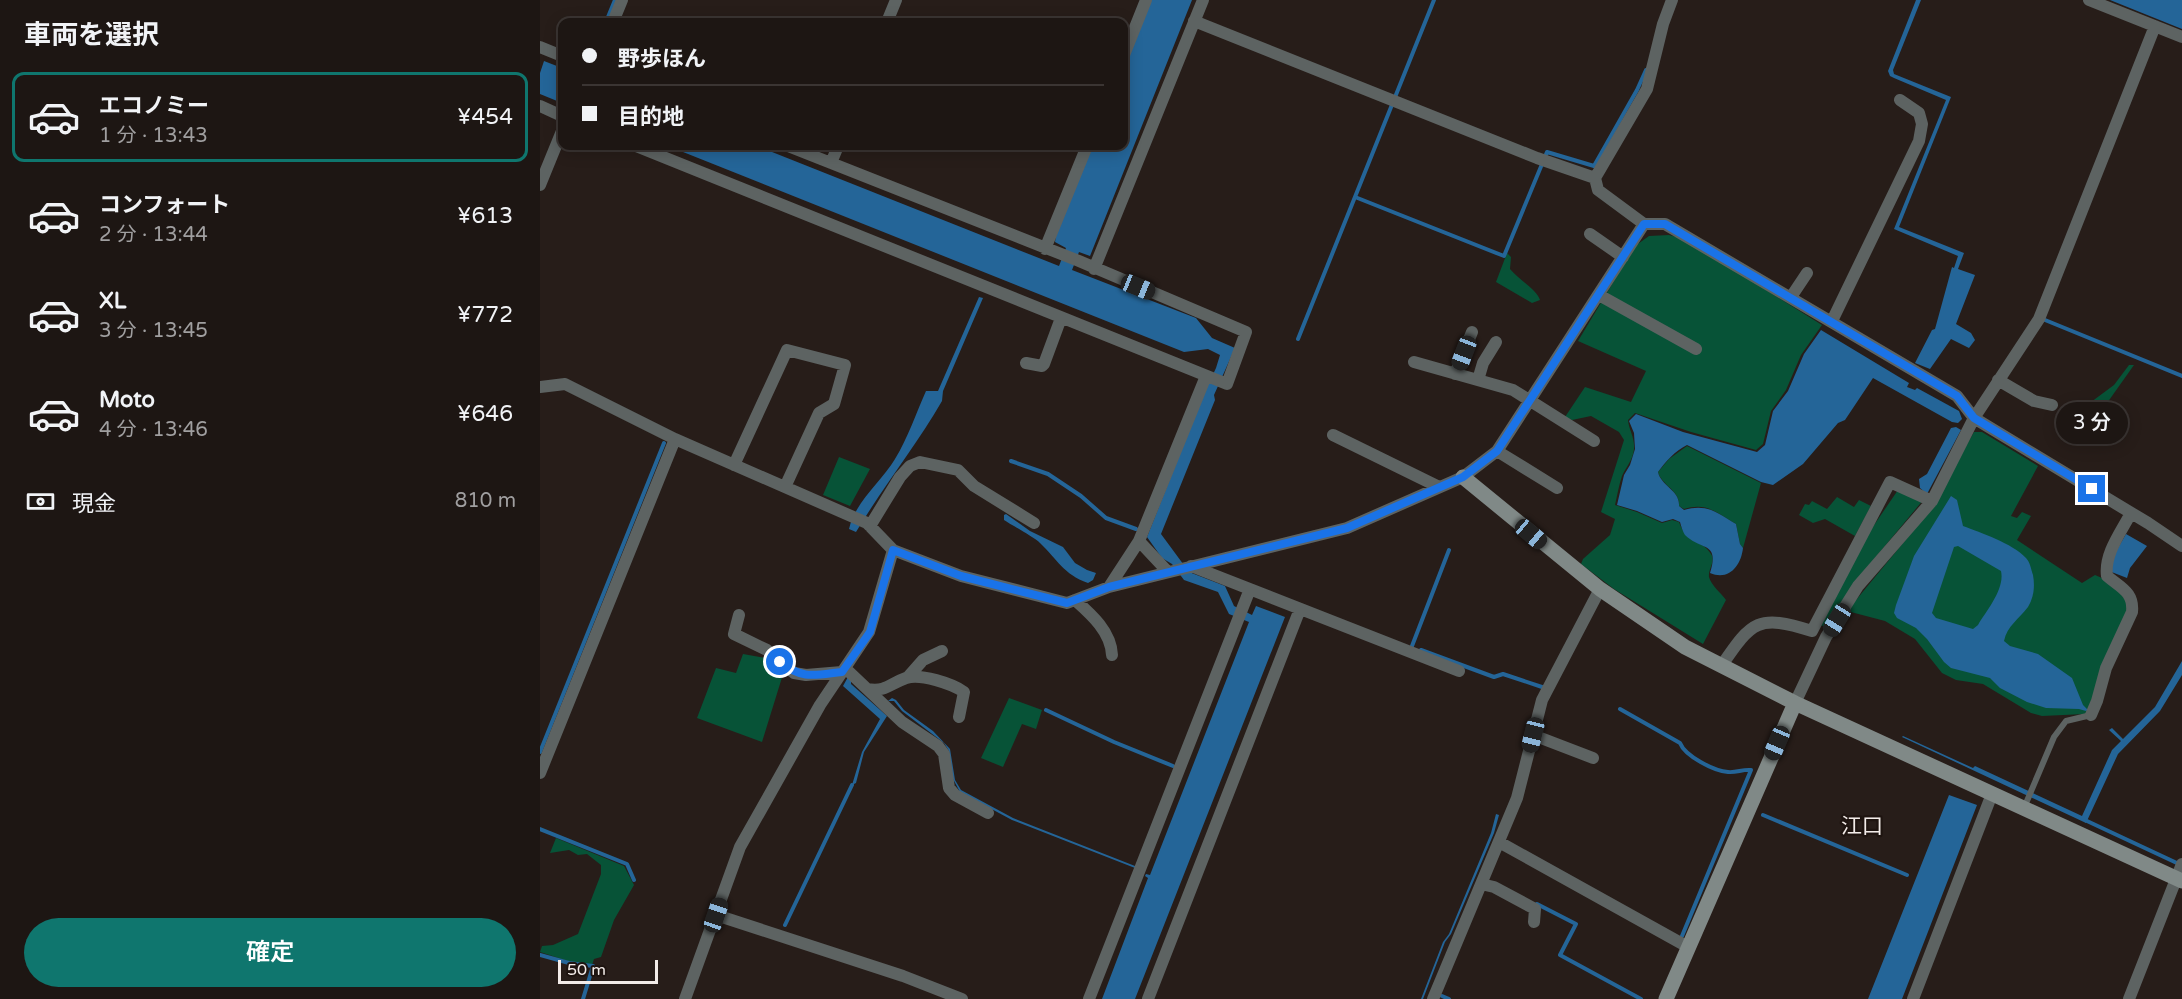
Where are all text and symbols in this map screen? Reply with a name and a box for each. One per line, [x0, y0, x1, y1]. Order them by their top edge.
text: 車両を選択 [24, 19, 159, 52]
text: 野歩ほん [618, 46, 706, 72]
icon: car [27, 90, 81, 144]
text: エコノミー [99, 93, 209, 119]
text: ¥454 [457, 104, 513, 130]
text: 目的地 [618, 104, 684, 130]
text: 1 分 · 13:43 [99, 124, 208, 148]
icon: car [27, 189, 81, 243]
text: コンフォート [99, 192, 230, 218]
text: ¥613 [457, 203, 513, 229]
text: 2 分 · 13:44 [99, 223, 208, 247]
car [1118, 272, 1158, 302]
icon: car [27, 288, 81, 342]
text: XL [99, 288, 126, 314]
text: ¥772 [457, 302, 513, 328]
text: 3 分 · 13:45 [99, 319, 208, 343]
car [1449, 333, 1479, 373]
icon: car [27, 387, 81, 441]
text: Moto [99, 387, 155, 413]
text: ¥646 [457, 401, 513, 427]
callout: 3 分 [2056, 402, 2128, 444]
text: 3 分 [2073, 411, 2111, 435]
text: 4 分 · 13:46 [99, 418, 208, 442]
route end [2078, 475, 2105, 502]
icon: cash [24, 485, 57, 518]
text: 810 m [455, 489, 516, 513]
text: 現金 [72, 491, 116, 517]
car [1511, 516, 1551, 552]
car [1820, 600, 1854, 640]
route start [766, 648, 793, 675]
car [1520, 715, 1546, 755]
car [1762, 723, 1792, 763]
district label: 江口 [1841, 814, 1883, 839]
car [702, 895, 730, 935]
button: 確定 [24, 918, 516, 987]
scale bar [558, 957, 658, 984]
text: 50 m [567, 960, 606, 980]

